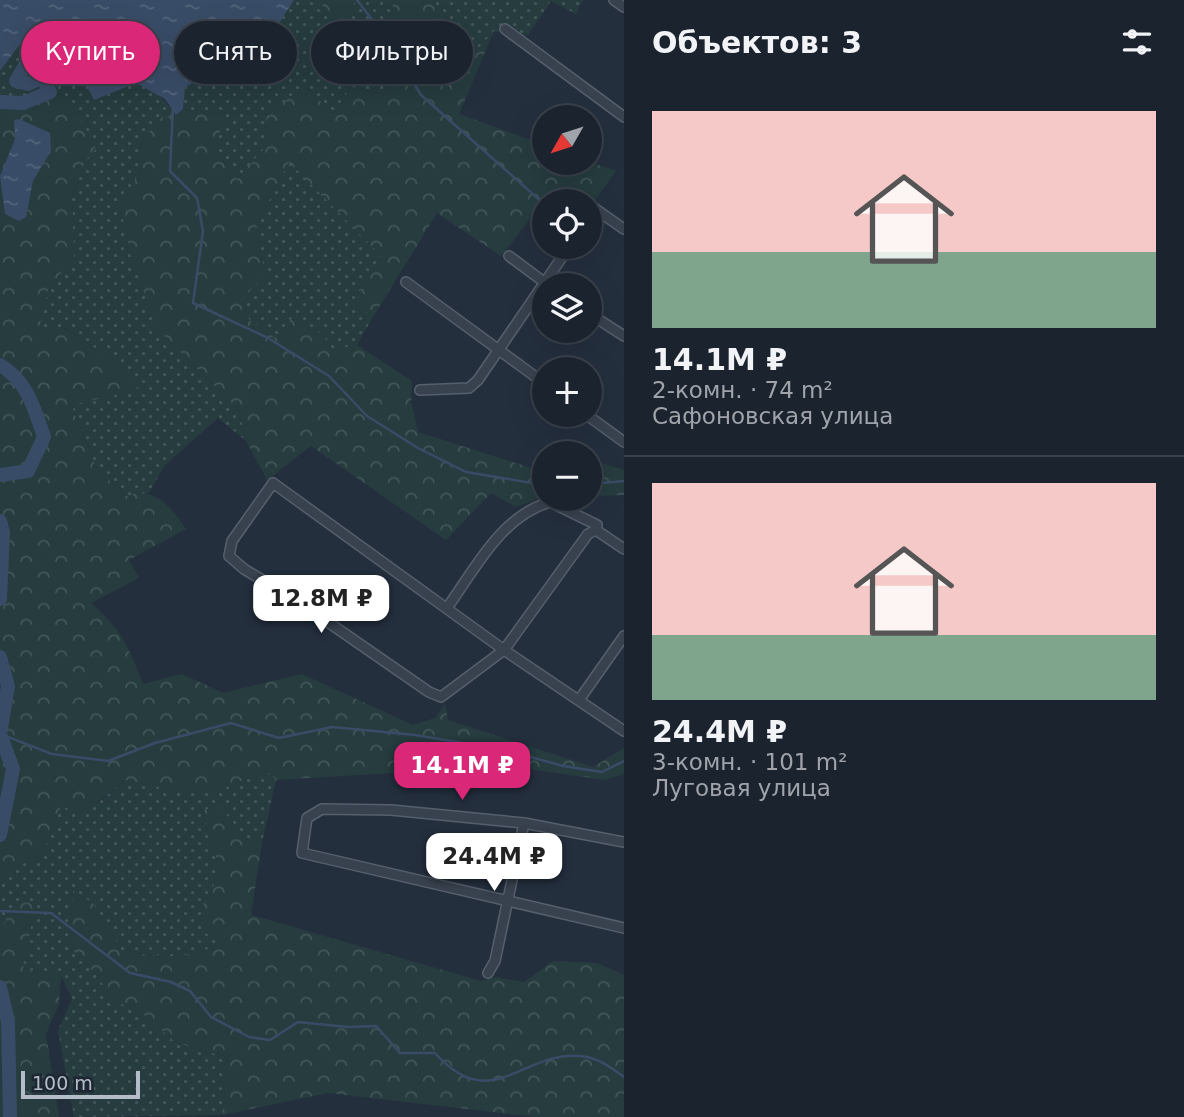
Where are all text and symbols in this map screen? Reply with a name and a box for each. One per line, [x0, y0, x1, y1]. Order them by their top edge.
chip: Купить [21, 21, 160, 84]
chip: Снять [174, 21, 297, 84]
chip: Фильтры [311, 21, 473, 84]
icon: filters [1118, 23, 1156, 61]
text: Объектов: 3 [652, 25, 862, 60]
north arrow [532, 105, 602, 175]
map controls [532, 105, 602, 511]
icon: home [841, 156, 967, 282]
button: locate [532, 189, 602, 259]
button: layers [532, 273, 602, 343]
text: 14.1M ₽ [652, 342, 787, 377]
button: + [532, 357, 602, 427]
text: 2-комн. · 74 m² [652, 377, 833, 403]
text: Сафоновская улица [652, 403, 893, 429]
button: − [532, 441, 602, 511]
icon: home [841, 528, 967, 654]
pin: 12.8M ₽ [256, 576, 386, 635]
text: 12.8M ₽ [269, 585, 373, 611]
text: 24.4M ₽ [652, 714, 787, 749]
pin: 14.1M ₽ [397, 742, 527, 802]
text: 3-комн. · 101 m² [652, 749, 847, 775]
text: 14.1M ₽ [410, 752, 514, 778]
text: Луговая улица [652, 775, 831, 801]
pin: 24.4M ₽ [429, 834, 559, 893]
text: 24.4M ₽ [442, 843, 546, 869]
scale bar [21, 1068, 140, 1100]
text: 100 m [32, 1072, 93, 1094]

